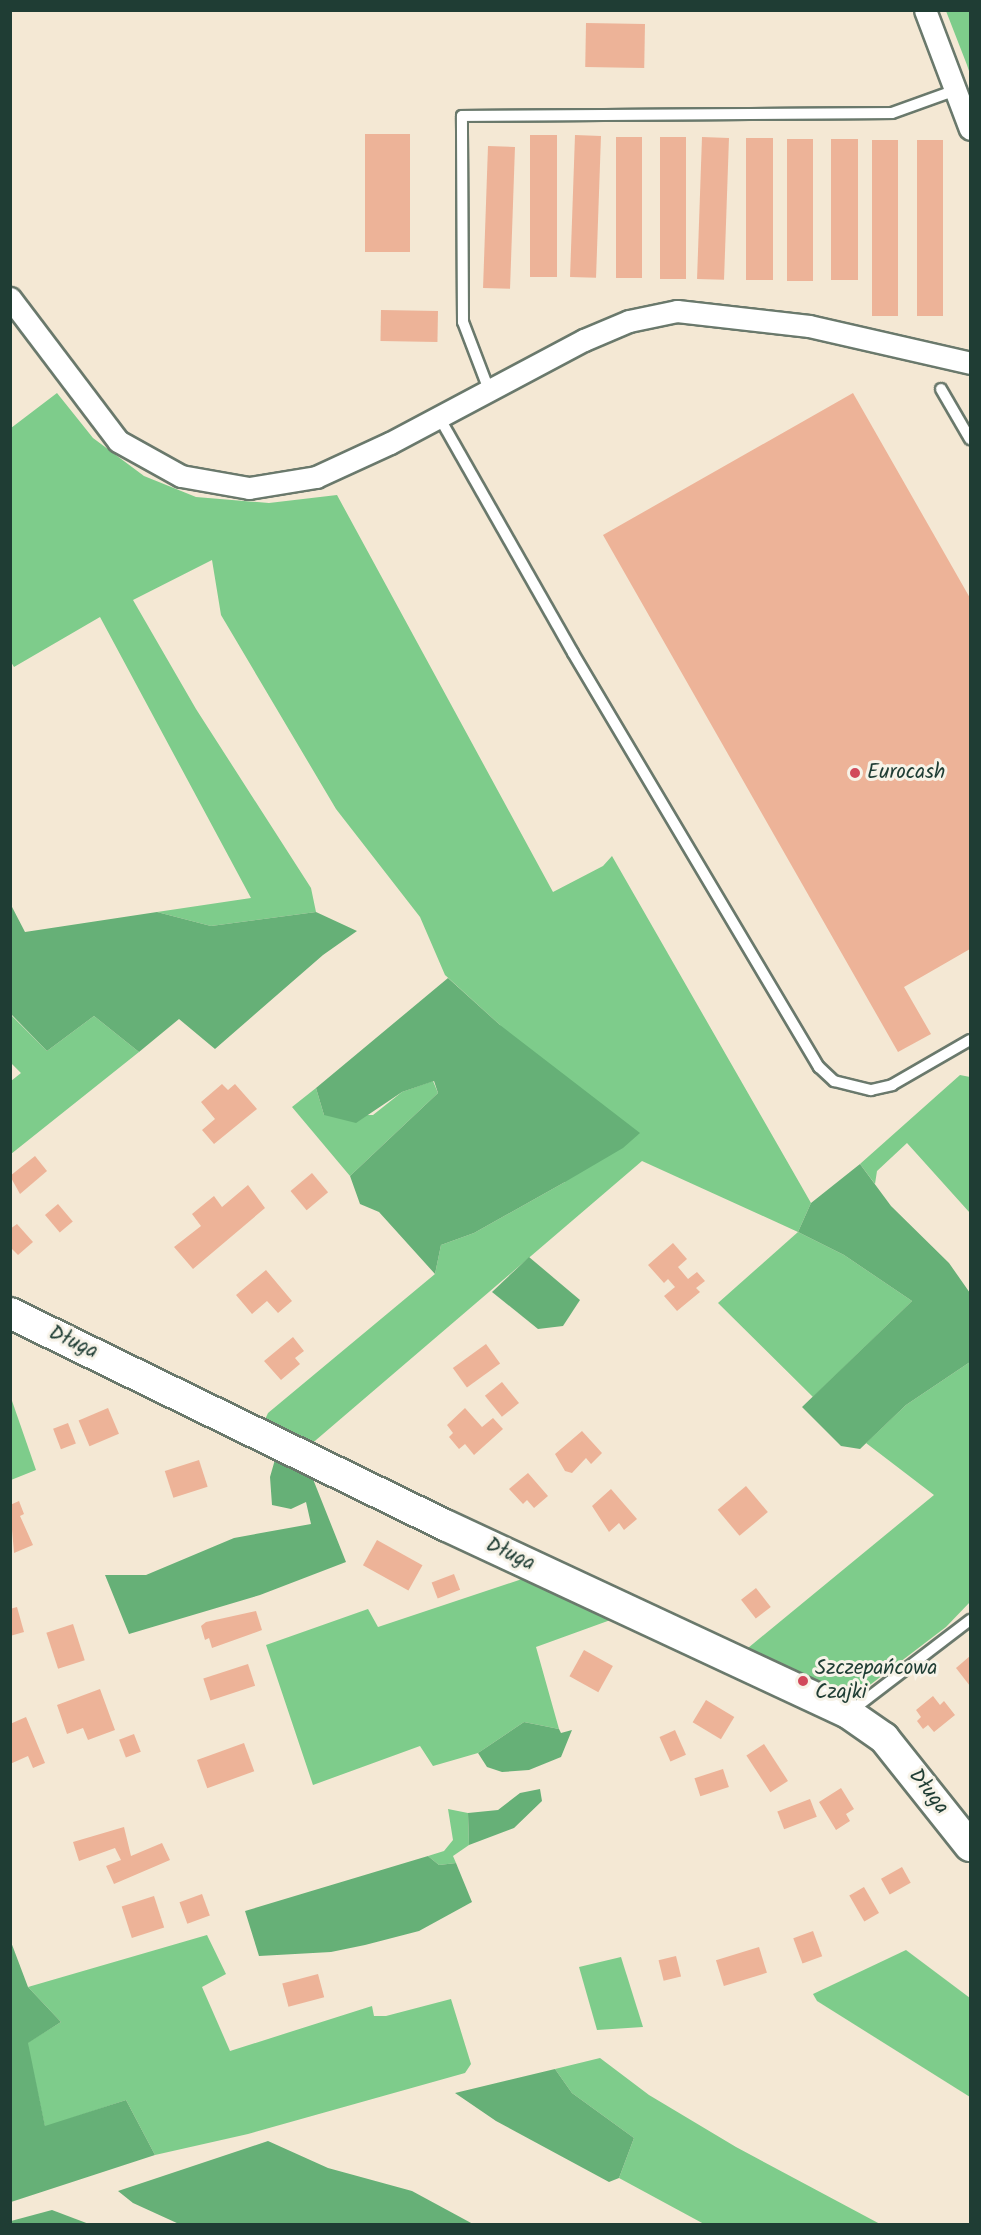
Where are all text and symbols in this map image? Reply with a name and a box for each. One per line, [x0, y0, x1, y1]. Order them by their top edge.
place label: Eurocash [867, 760, 945, 786]
marker: Eurocash [848, 766, 862, 780]
street label: Długa [45, 1321, 101, 1365]
street label: Długa [482, 1533, 538, 1577]
place label: Szczepańcowa Czajki [815, 1656, 937, 1706]
marker: Szczepańcowa Czajki [796, 1674, 810, 1688]
street label: Długa [902, 1764, 954, 1820]

